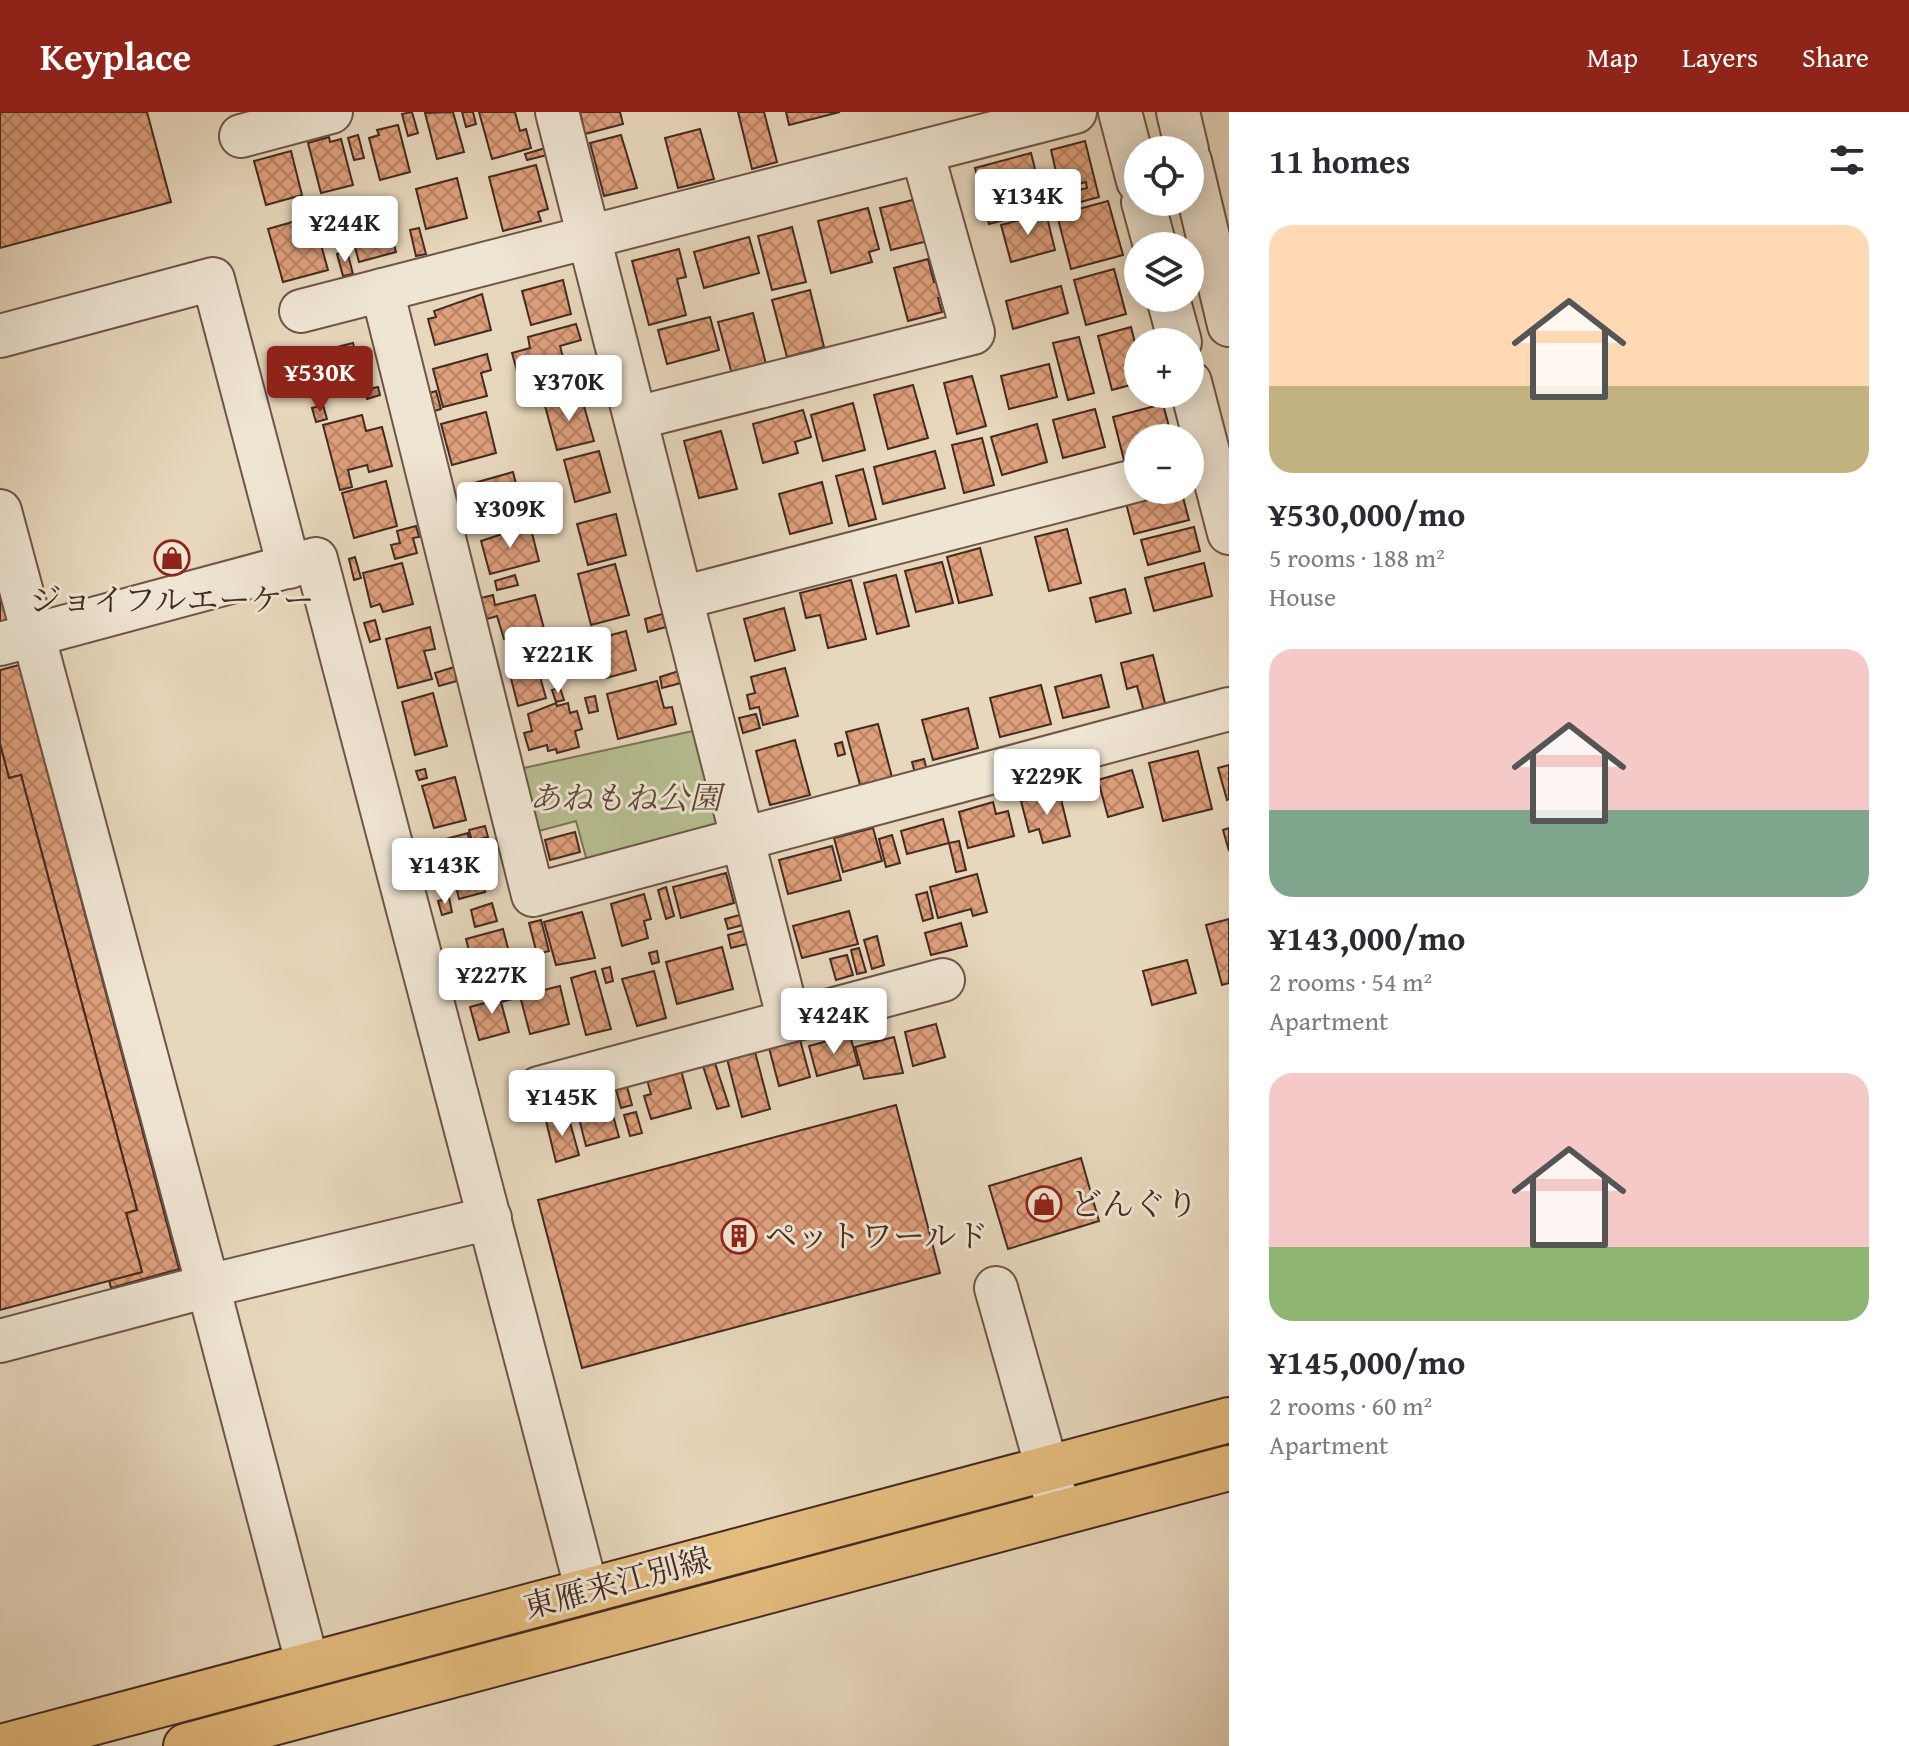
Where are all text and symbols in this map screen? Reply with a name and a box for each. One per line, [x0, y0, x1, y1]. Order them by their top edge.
text: Keyplace [40, 28, 191, 84]
text: Map [1587, 36, 1638, 77]
text: Layers [1682, 36, 1758, 77]
text: Share [1802, 36, 1869, 77]
map controls [1124, 136, 1204, 504]
button: locate [1124, 136, 1204, 216]
text: 11 homes [1269, 136, 1410, 185]
icon: filters [1825, 138, 1869, 182]
pin: ¥134K [972, 169, 1084, 237]
text: ¥134K [993, 175, 1063, 214]
pin: ¥244K [289, 196, 401, 264]
text: ¥244K [310, 202, 380, 241]
button: layers [1124, 232, 1204, 312]
icon: home [1497, 277, 1641, 421]
button: + [1124, 328, 1204, 408]
pin: ¥530K [264, 346, 376, 414]
text: ¥530K [285, 352, 355, 391]
pin: ¥370K [513, 355, 625, 423]
text: ¥370K [534, 361, 604, 400]
button: − [1124, 424, 1204, 504]
pin: ¥309K [454, 482, 566, 550]
text: ¥309K [475, 488, 545, 527]
text: ¥530,000/mo [1269, 489, 1465, 538]
text: 5 rooms · 188 m² [1269, 538, 1445, 577]
shop icon: ジョイフルエーケー [153, 539, 191, 577]
place label: ジョイフルエーケー [29, 576, 315, 623]
text: House [1269, 577, 1336, 616]
pin: ¥221K [502, 627, 614, 695]
text: ¥221K [523, 633, 593, 672]
icon: home [1497, 701, 1641, 845]
pin: ¥229K [991, 749, 1103, 817]
text: ¥229K [1012, 755, 1082, 794]
park label: あねもね公園 [529, 774, 726, 821]
pin: ¥143K [389, 838, 501, 906]
text: ¥143K [410, 844, 480, 883]
text: ¥143,000/mo [1269, 913, 1465, 962]
pin: ¥227K [436, 948, 548, 1016]
text: ¥227K [457, 954, 527, 993]
text: 2 rooms · 54 m² [1269, 962, 1432, 1001]
pin: ¥424K [778, 988, 890, 1056]
text: ¥424K [799, 994, 869, 1033]
text: Apartment [1269, 1001, 1388, 1040]
pin: ¥145K [506, 1070, 618, 1138]
text: ¥145K [527, 1076, 597, 1115]
icon: home [1497, 1125, 1641, 1269]
place label: どんぐり [1070, 1180, 1198, 1227]
shop icon: どんぐり [1025, 1185, 1063, 1223]
place label: ペットワールド [765, 1212, 988, 1259]
building icon: ペットワールド [720, 1217, 758, 1255]
text: ¥145,000/mo [1269, 1337, 1465, 1386]
text: 2 rooms · 60 m² [1269, 1386, 1432, 1425]
text: Apartment [1269, 1425, 1388, 1464]
street label: 東雁来江別線 [518, 1535, 716, 1630]

